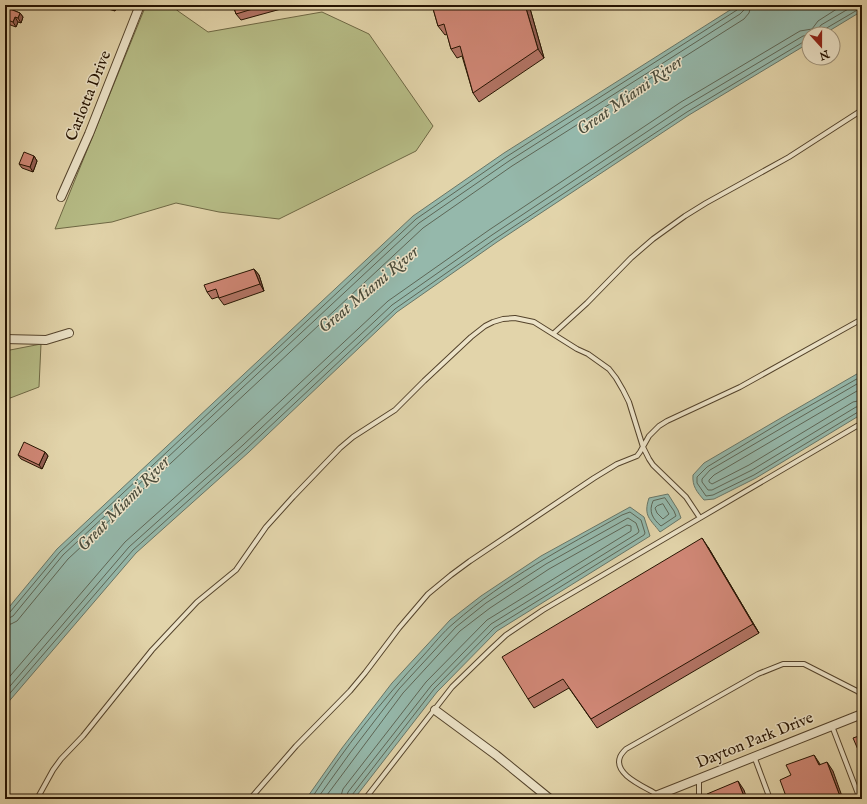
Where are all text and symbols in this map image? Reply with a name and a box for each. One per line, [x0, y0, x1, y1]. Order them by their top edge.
north arrow [801, 26, 841, 66]
text: N [817, 46, 832, 63]
street label: Carlotta Drive [62, 48, 116, 144]
water label: Great Miami River [573, 51, 688, 140]
water label: Great Miami River [314, 241, 424, 338]
water label: Great Miami River [73, 451, 176, 556]
street label: Dayton Park Drive [693, 708, 817, 774]

